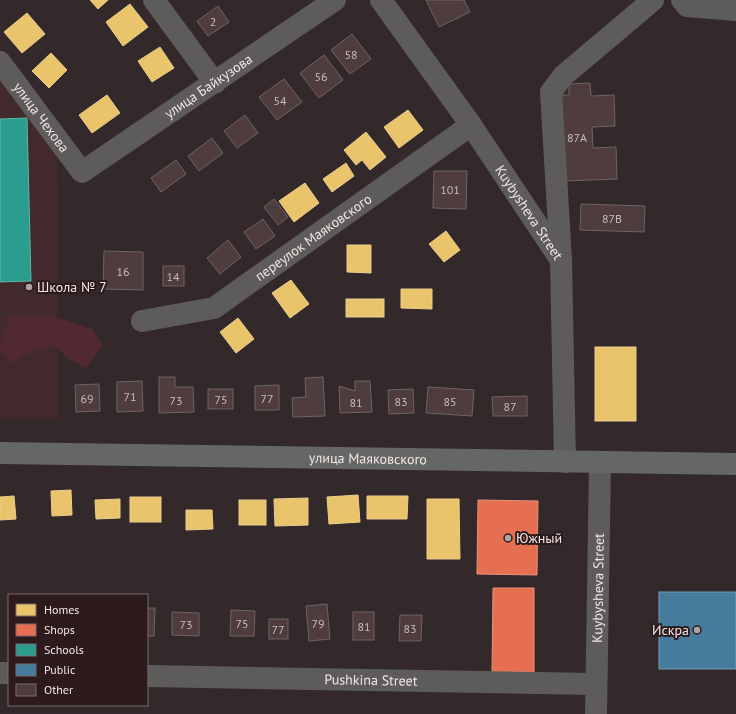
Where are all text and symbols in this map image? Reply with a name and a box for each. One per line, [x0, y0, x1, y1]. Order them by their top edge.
house number: 2 [210, 14, 216, 29]
house number: 58 [344, 47, 358, 62]
street label: улица Байкузова [161, 50, 256, 122]
house number: 56 [314, 69, 328, 84]
street label: улица Чехова [9, 79, 73, 156]
house number: 54 [273, 93, 287, 108]
house number: 87А [567, 130, 587, 145]
street label: Kuybysheva Street [491, 162, 567, 263]
house number: 101 [440, 182, 460, 197]
street label: переулок Маяковского [251, 190, 375, 285]
house number: 87В [602, 211, 622, 226]
house number: 16 [116, 264, 130, 279]
house number: 14 [166, 269, 180, 284]
place label: Школа № 7 [37, 278, 107, 296]
marker: Школа № 7 [24, 282, 34, 292]
house number: 71 [123, 389, 137, 404]
house number: 69 [80, 391, 94, 406]
house number: 77 [260, 391, 274, 406]
house number: 75 [214, 392, 228, 407]
house number: 73 [169, 393, 183, 408]
house number: 83 [394, 394, 408, 409]
house number: 85 [443, 394, 457, 409]
house number: 81 [349, 395, 363, 410]
house number: 87 [503, 399, 517, 414]
street label: улица Маяковского [309, 449, 427, 468]
place label: Южный [516, 529, 562, 547]
marker: Южный [503, 533, 513, 543]
street label: Kuybysheva Street [588, 533, 608, 643]
legend [8, 594, 148, 706]
text: Homes [44, 602, 79, 617]
house number: 75 [235, 616, 249, 631]
house number: 79 [311, 616, 325, 631]
house number: 73 [179, 617, 193, 632]
house number: 81 [357, 619, 371, 634]
house number: 83 [403, 621, 417, 636]
place label: Искра [652, 621, 689, 639]
text: Shops [44, 622, 75, 637]
house number: 77 [271, 622, 285, 637]
marker: Искра [692, 625, 702, 635]
text: Schools [44, 642, 84, 657]
text: Public [44, 662, 76, 677]
street label: Pushkina Street [324, 670, 418, 690]
text: Other [44, 682, 73, 697]

